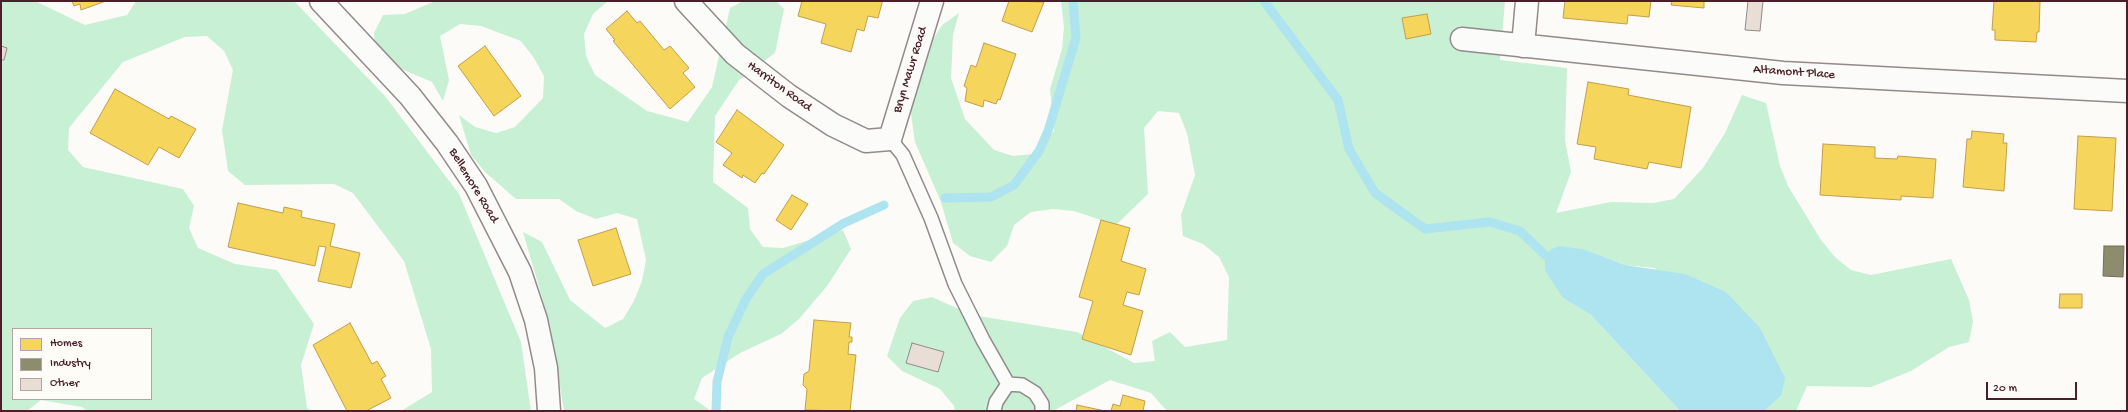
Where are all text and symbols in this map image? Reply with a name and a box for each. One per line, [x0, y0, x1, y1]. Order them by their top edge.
street label: Bryn Mawr Road [890, 25, 932, 115]
street label: Harriton Road [744, 58, 814, 116]
street label: Altamont Place [1753, 62, 1835, 84]
street label: Bellemore Road [445, 146, 501, 226]
legend [12, 328, 152, 400]
text: Homes [50, 337, 82, 351]
text: Industry [50, 357, 91, 371]
scale bar [1988, 374, 2079, 400]
text: Other [50, 377, 79, 391]
text: 20 m [1993, 382, 2017, 396]

